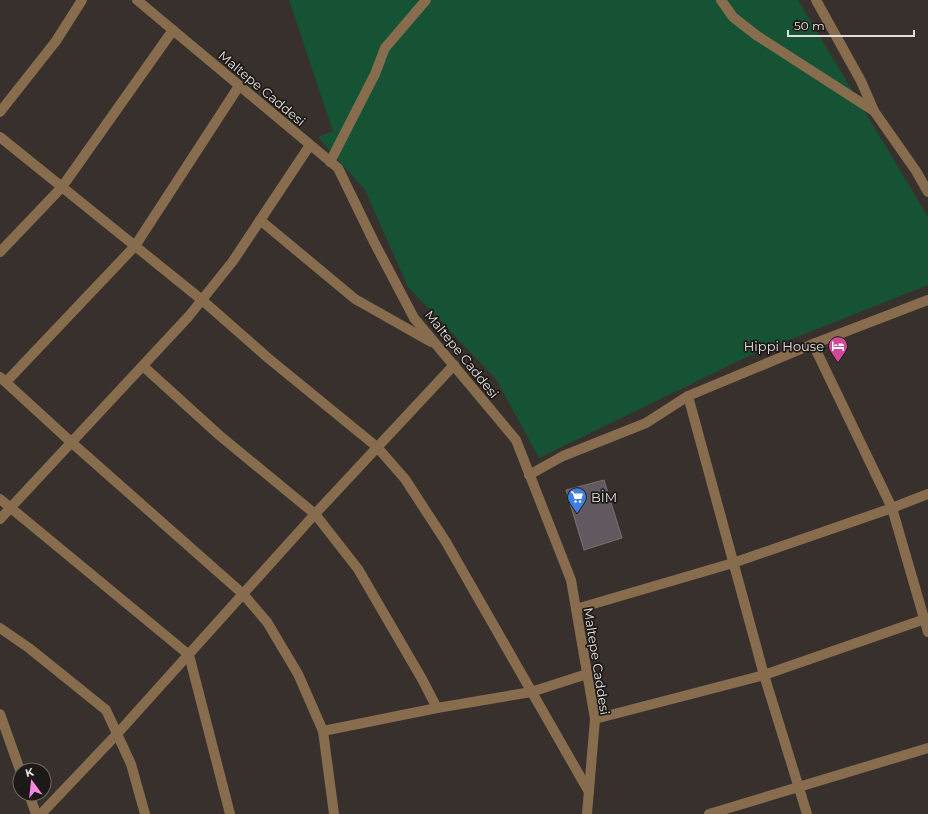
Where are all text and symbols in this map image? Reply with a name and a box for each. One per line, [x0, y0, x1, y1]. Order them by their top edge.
scale bar [788, 12, 914, 38]
text: 50 m [794, 18, 825, 33]
street label: Maltepe Caddesi [215, 47, 309, 129]
street label: Maltepe Caddesi [422, 307, 502, 401]
hotel icon: Hippi House [827, 335, 849, 363]
place label: Hippi House [744, 338, 824, 354]
supermarket icon: BİM [566, 486, 588, 514]
place label: BİM [591, 489, 617, 505]
street label: Maltepe Caddesi [581, 606, 613, 716]
north arrow [12, 762, 52, 802]
text: K [24, 764, 36, 780]

